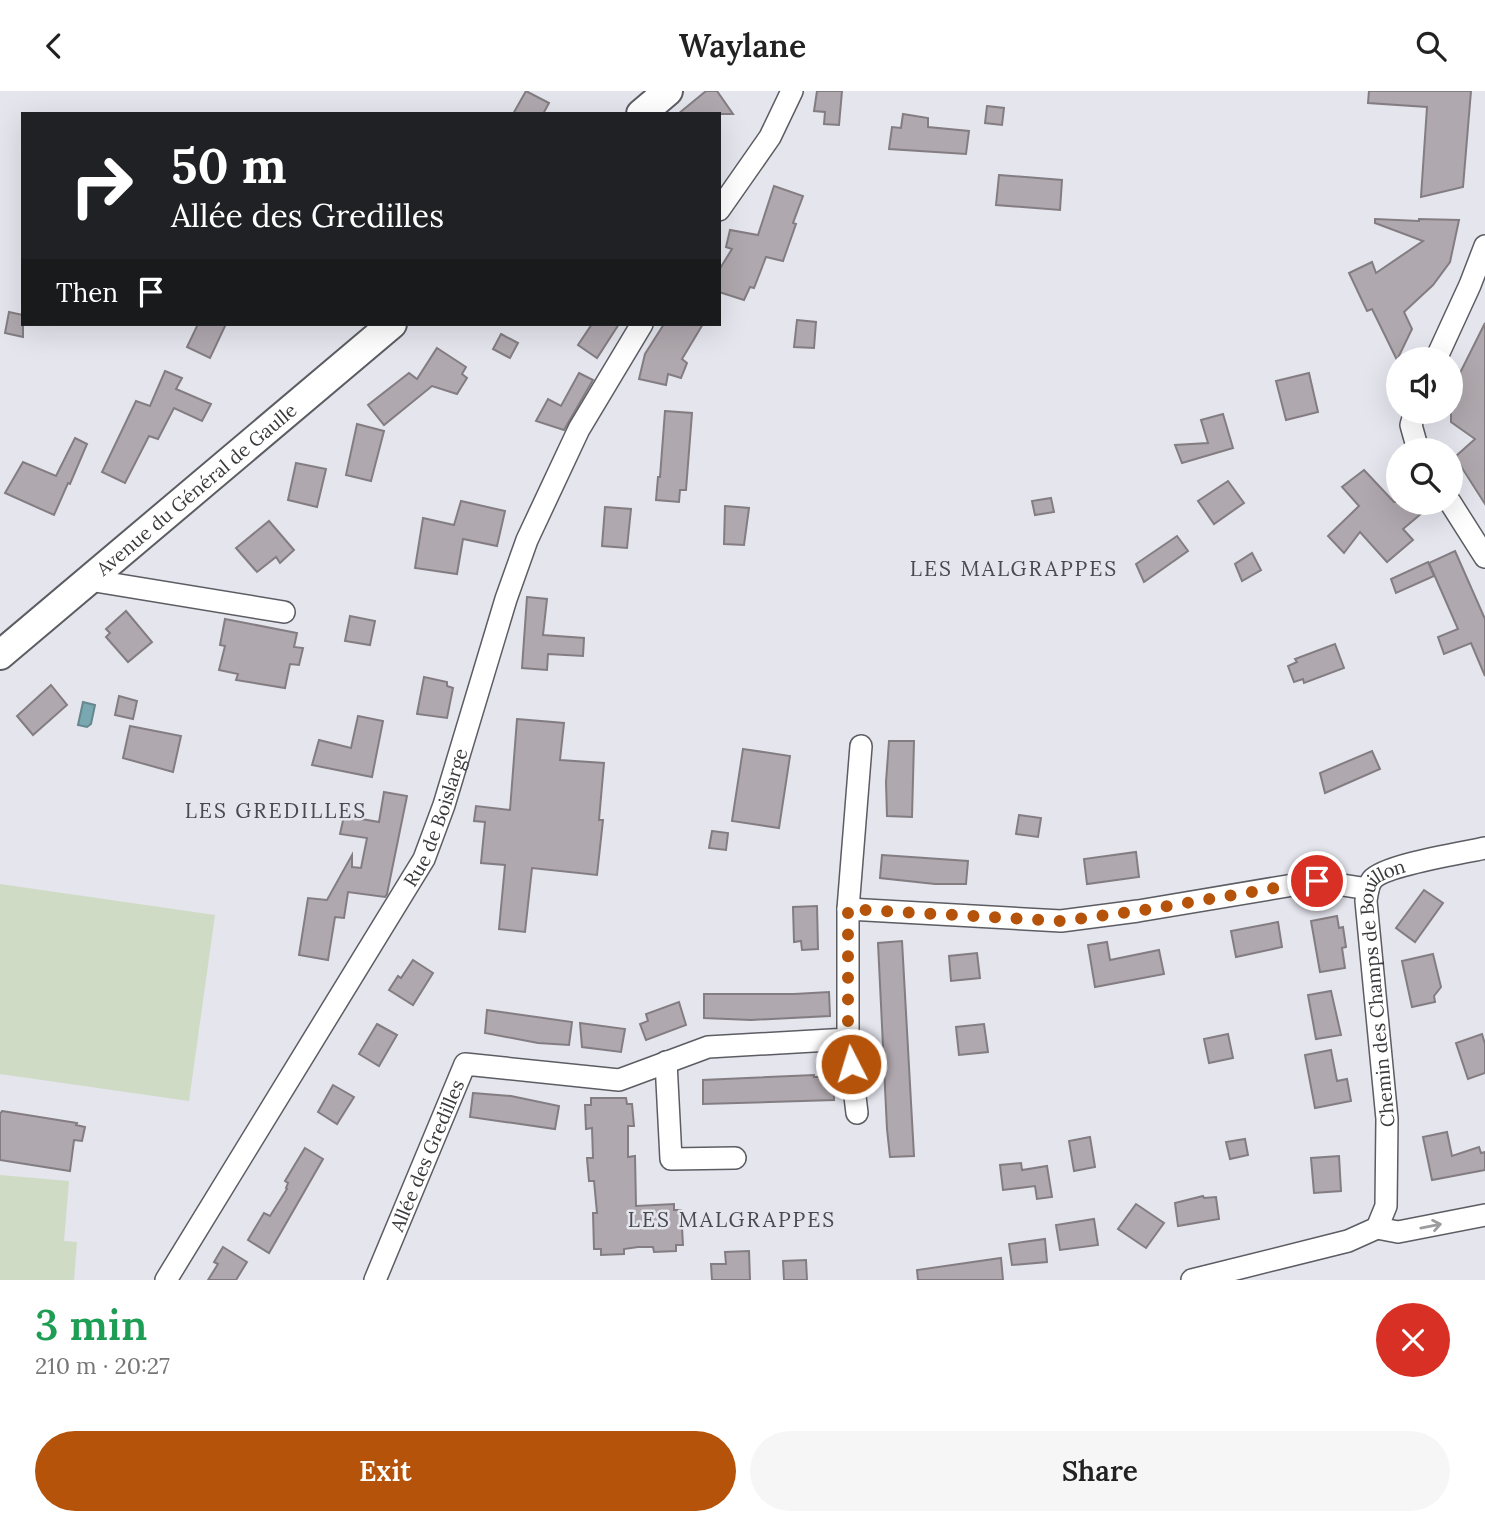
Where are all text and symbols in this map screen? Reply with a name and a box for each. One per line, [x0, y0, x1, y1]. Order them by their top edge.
text: Waylane [679, 25, 806, 66]
icon: back [35, 27, 73, 65]
icon: search [1412, 27, 1450, 65]
text: 50 m [171, 134, 287, 196]
icon: right [56, 140, 147, 231]
text: Allée des Gredilles [171, 195, 444, 236]
icon: arrive [132, 273, 170, 311]
text: Then [56, 276, 118, 309]
map controls [1386, 347, 1463, 515]
button: sound [1386, 347, 1463, 424]
street label: Avenue du Général de Gaulle [90, 398, 301, 581]
button: search [1386, 438, 1463, 515]
district label: LES MALGRAPPES [910, 555, 1118, 582]
street label: Rue de Boislarge [398, 745, 472, 891]
district label: LES GREDILLES [185, 797, 367, 824]
pin [1287, 851, 1347, 911]
street label: Chemin des Champs de Bouillon [1354, 854, 1408, 1127]
icon: arrive [1298, 862, 1336, 900]
position arrow [814, 1027, 888, 1101]
street label: Allée des Gredilles [384, 1076, 469, 1236]
district label: LES MALGRAPPES [628, 1206, 836, 1233]
one-way arrow [1419, 1218, 1442, 1232]
text: 3 min [35, 1298, 147, 1352]
button: close [1376, 1303, 1450, 1377]
text: 210 m · 20:27 [35, 1351, 170, 1380]
button: Exit [35, 1431, 736, 1511]
button: Share [750, 1431, 1450, 1511]

